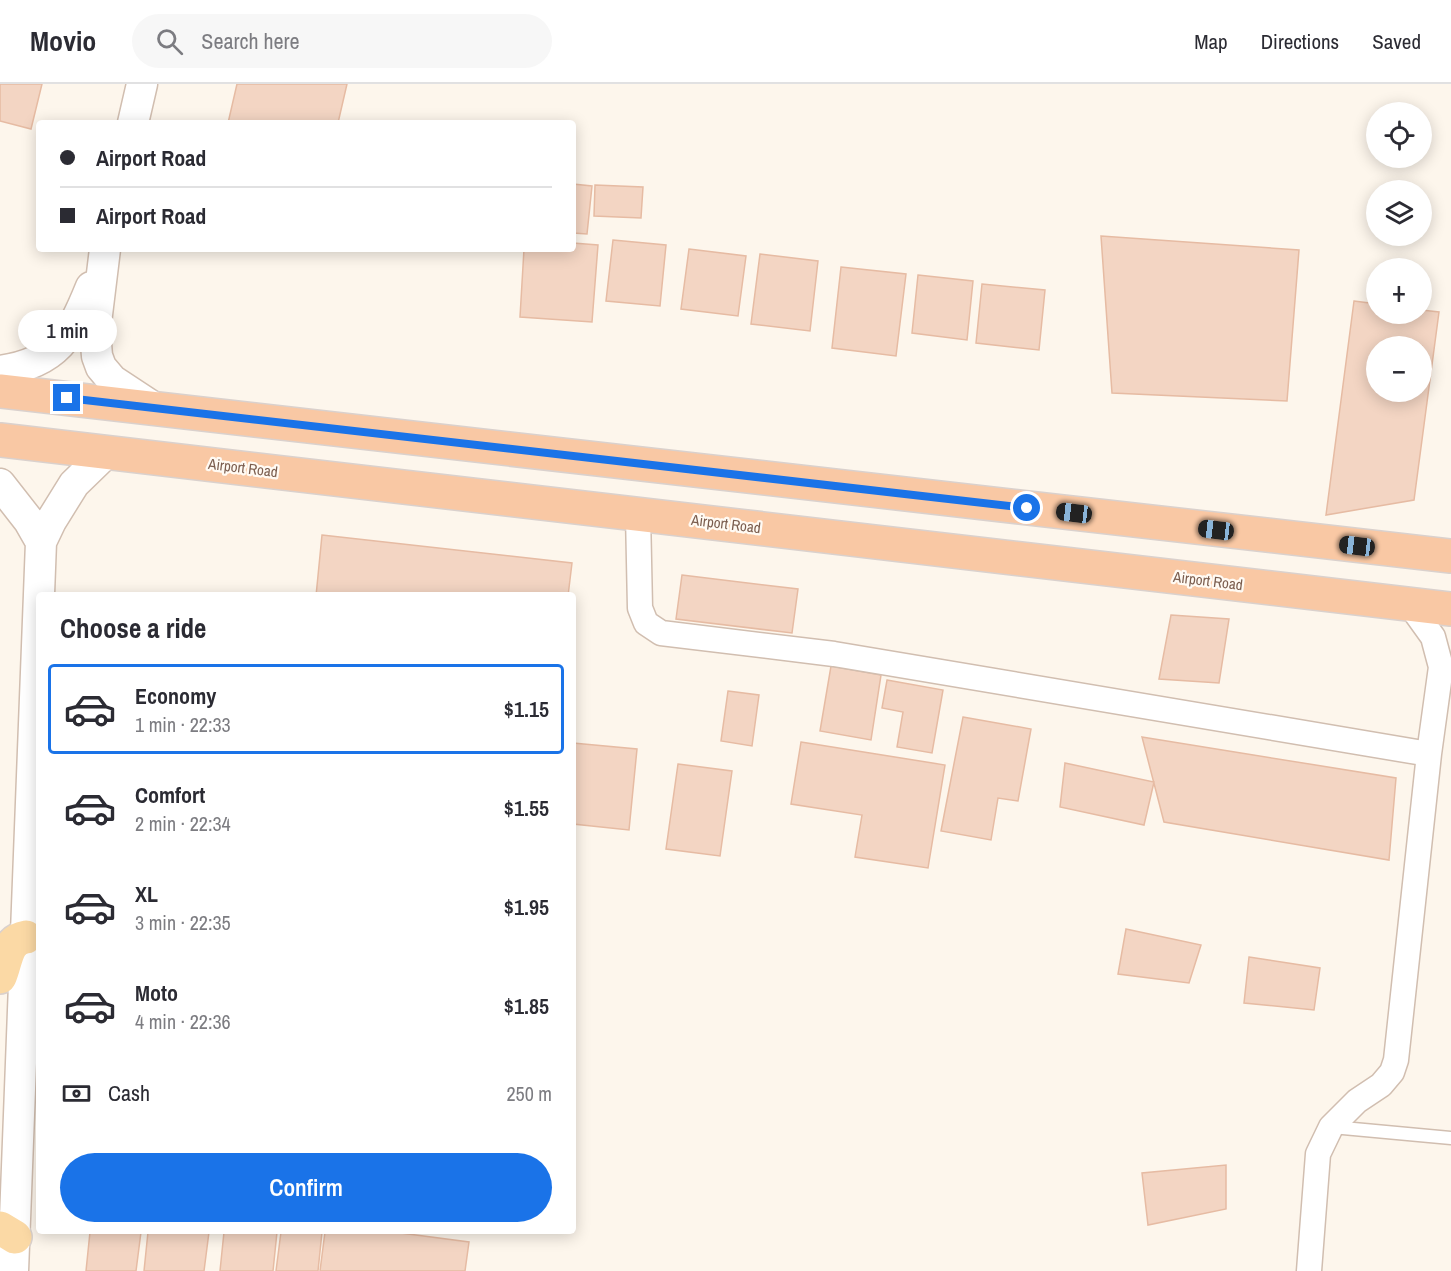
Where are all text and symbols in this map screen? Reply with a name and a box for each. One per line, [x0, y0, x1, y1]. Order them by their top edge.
search box [132, 14, 552, 68]
text: Movio [30, 22, 96, 60]
icon: search [153, 25, 186, 58]
text: Search here [201, 26, 300, 56]
text: Map [1194, 27, 1228, 56]
text: Directions [1261, 27, 1339, 56]
text: Saved [1372, 27, 1421, 56]
map controls [1366, 102, 1432, 402]
button: locate [1366, 102, 1432, 168]
text: Airport Road [96, 143, 206, 173]
button: layers [1366, 180, 1432, 246]
text: Airport Road [96, 201, 206, 231]
button: + [1366, 258, 1432, 324]
callout: 1 min [17, 311, 116, 353]
text: 1 min [46, 317, 89, 344]
button: − [1366, 336, 1432, 402]
route end [53, 384, 80, 411]
street label: Airport Road [206, 453, 279, 482]
route start [1013, 494, 1040, 521]
car [1055, 502, 1093, 524]
street label: Airport Road [689, 509, 762, 538]
car [1197, 519, 1235, 541]
car [1338, 535, 1376, 557]
street label: Airport Road [1171, 566, 1244, 595]
text: Choose a ride [60, 610, 206, 646]
text: Economy [135, 681, 216, 711]
icon: car [63, 682, 117, 736]
text: $1.15 [504, 694, 549, 724]
text: 1 min · 22:33 [135, 711, 231, 738]
text: Comfort [135, 780, 205, 810]
icon: car [63, 781, 117, 835]
text: $1.55 [504, 793, 549, 823]
text: 2 min · 22:34 [135, 810, 231, 837]
text: XL [135, 879, 158, 909]
icon: car [63, 880, 117, 934]
text: $1.95 [504, 892, 549, 922]
text: 3 min · 22:35 [135, 909, 231, 936]
text: Moto [135, 978, 178, 1008]
icon: car [63, 979, 117, 1033]
text: $1.85 [504, 991, 549, 1021]
text: 4 min · 22:36 [135, 1008, 231, 1035]
icon: cash [60, 1077, 93, 1110]
text: Cash [108, 1078, 150, 1108]
text: 250 m [506, 1080, 552, 1107]
button: Confirm [60, 1153, 552, 1222]

